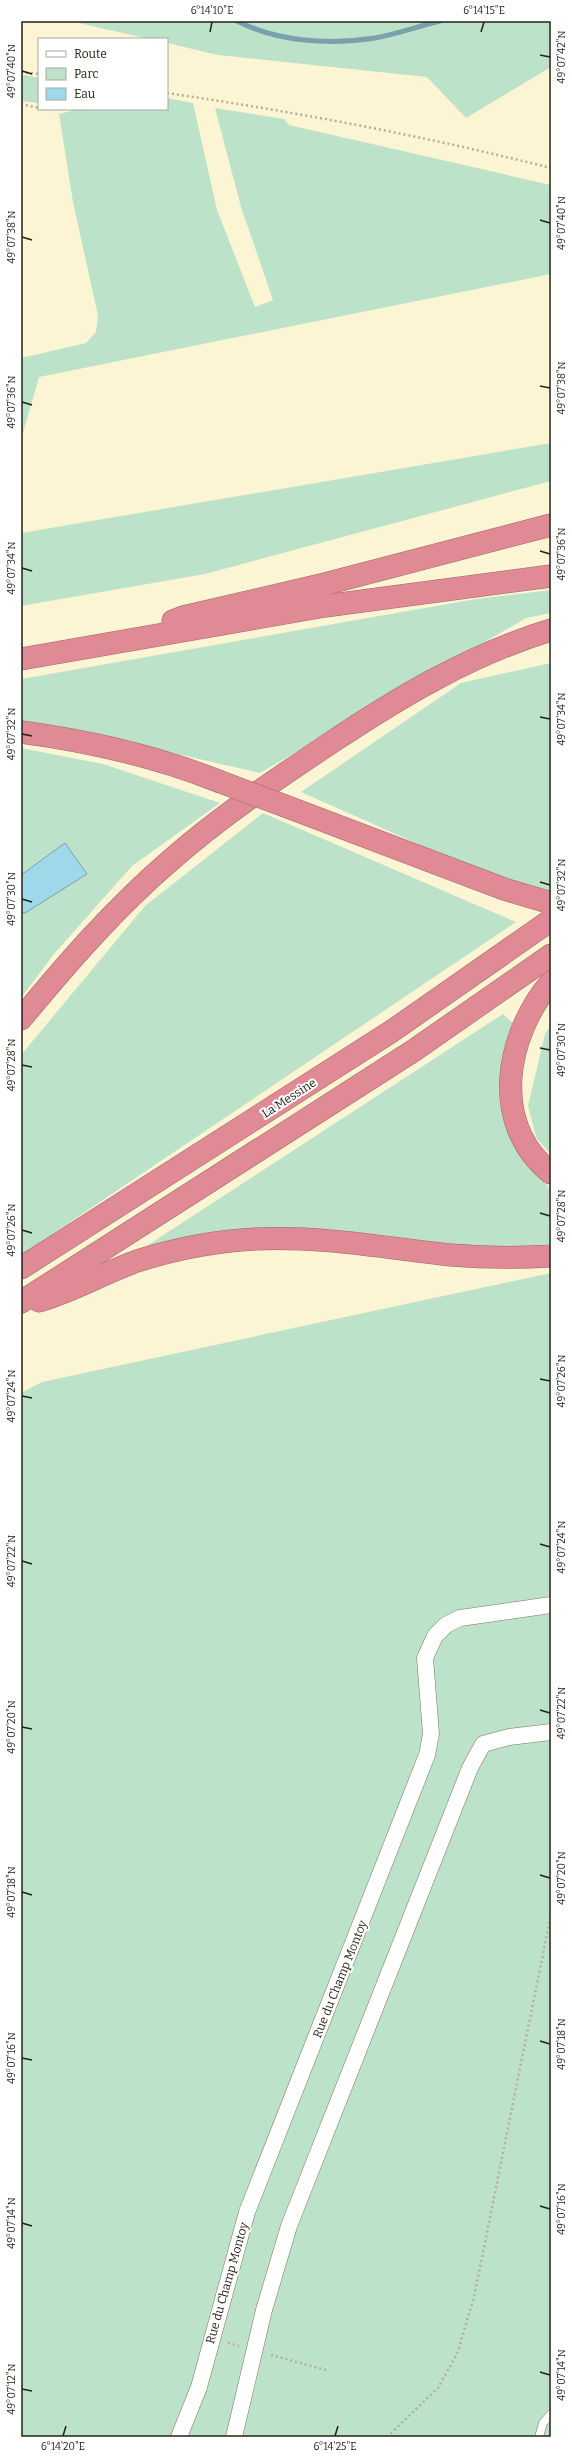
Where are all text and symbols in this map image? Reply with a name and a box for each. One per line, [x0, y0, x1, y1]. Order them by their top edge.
text: 6°14'10"E [191, 5, 233, 17]
text: 6°14'15"E [463, 5, 505, 17]
text: 49°07'42"N [556, 31, 568, 83]
legend [38, 38, 168, 110]
text: 49°07'40"N [6, 44, 18, 98]
text: Route [74, 47, 107, 61]
text: Parc [74, 67, 99, 81]
text: Eau [74, 87, 96, 101]
text: 49°07'40"N [556, 196, 568, 250]
text: 49°07'38"N [6, 210, 18, 264]
text: 49°07'38"N [556, 361, 568, 415]
text: 49°07'36"N [6, 375, 18, 429]
text: 49°07'36"N [556, 527, 568, 581]
text: 49°07'34"N [6, 541, 18, 595]
text: 49°07'34"N [556, 692, 568, 746]
text: 49°07'32"N [6, 708, 18, 760]
text: 49°07'32"N [556, 859, 568, 911]
text: 49°07'30"N [6, 872, 18, 926]
text: 49°07'30"N [556, 1023, 568, 1077]
text: 49°07'28"N [6, 1039, 18, 1091]
street label: La Messine [259, 1075, 319, 1121]
text: 49°07'28"N [556, 1190, 568, 1242]
text: 49°07'26"N [6, 1204, 18, 1256]
text: 49°07'26"N [556, 1355, 568, 1407]
text: 49°07'24"N [6, 1370, 18, 1422]
text: 49°07'24"N [556, 1521, 568, 1573]
text: 49°07'22"N [6, 1535, 18, 1587]
text: 49°07'22"N [556, 1687, 568, 1739]
text: 49°07'20"N [6, 1700, 18, 1754]
text: 49°07'20"N [556, 1851, 568, 1905]
text: 49°07'18"N [6, 1866, 18, 1918]
street label: Rue du Champ Montoy [310, 1918, 370, 2040]
text: 49°07'18"N [556, 2018, 568, 2070]
text: 49°07'16"N [6, 2032, 18, 2084]
text: 49°07'16"N [556, 2183, 568, 2235]
text: 49°07'14"N [6, 2197, 18, 2249]
street label: Rue du Champ Montoy [203, 2220, 251, 2345]
text: 49°07'14"N [556, 2349, 568, 2401]
text: 49°07'12"N [6, 2363, 18, 2415]
text: 6°14'20"E [41, 2441, 85, 2453]
text: 6°14'25"E [313, 2441, 357, 2453]

